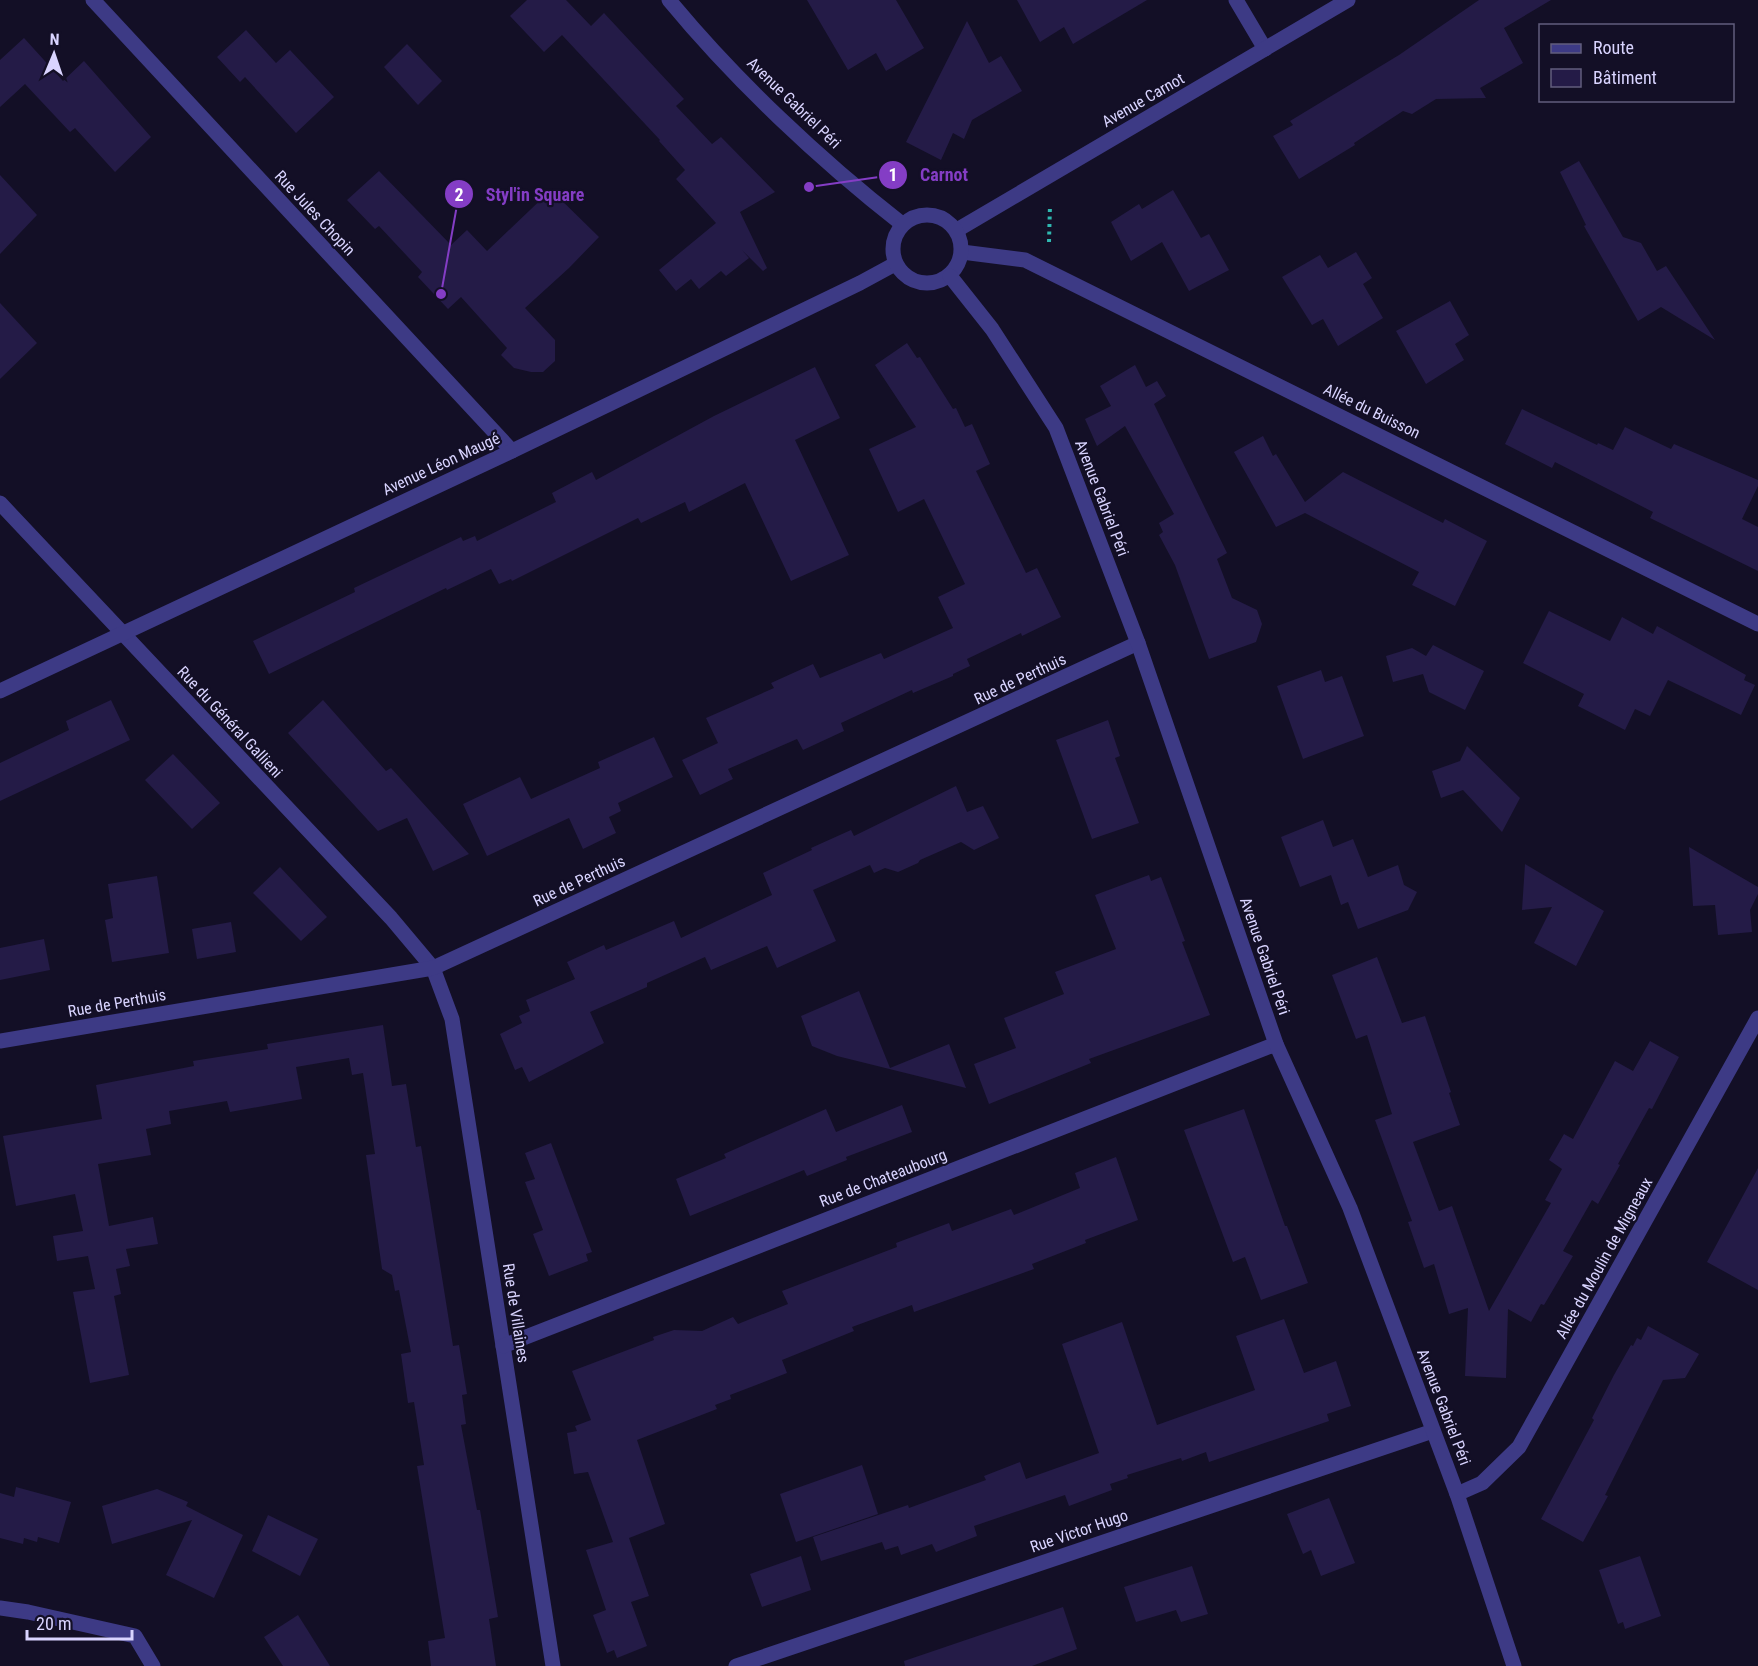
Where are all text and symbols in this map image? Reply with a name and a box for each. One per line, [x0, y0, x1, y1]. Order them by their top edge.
north arrow [24, 24, 84, 84]
legend [1539, 24, 1734, 102]
text: N [49, 30, 60, 49]
text: Route [1593, 37, 1634, 58]
street label: Avenue Gabriel Péri [743, 53, 845, 153]
text: Bâtiment [1593, 67, 1657, 88]
street label: Avenue Carnot [1098, 69, 1188, 131]
callout: Carnot [878, 157, 980, 193]
text: 1 [888, 164, 898, 185]
text: Carnot [920, 164, 968, 185]
street label: Rue Jules Chopin [271, 167, 359, 259]
callout: Styl'in Square [444, 176, 596, 212]
text: 2 [454, 184, 464, 205]
text: Styl'in Square [486, 184, 585, 205]
street label: Allée du Buisson [1321, 379, 1423, 443]
street label: Avenue Léon Maugé [379, 429, 503, 499]
street label: Avenue Gabriel Péri [1071, 437, 1133, 559]
street label: Rue de Perthuis [971, 649, 1069, 709]
street label: Rue du Général Gallieni [173, 662, 287, 782]
street label: Rue de Perthuis [530, 851, 628, 911]
street label: Avenue Gabriel Péri [1236, 895, 1294, 1017]
street label: Rue de Perthuis [67, 985, 167, 1021]
street label: Rue de Chateaubourg [817, 1145, 949, 1211]
street label: Allée du Moulin de Migneaux [1552, 1174, 1656, 1342]
street label: Rue de Villaines [499, 1262, 533, 1364]
street label: Avenue Gabriel Péri [1413, 1346, 1475, 1468]
street label: Rue Victor Hugo [1028, 1505, 1130, 1557]
scale bar [27, 1603, 132, 1641]
text: 20 m [36, 1613, 71, 1634]

